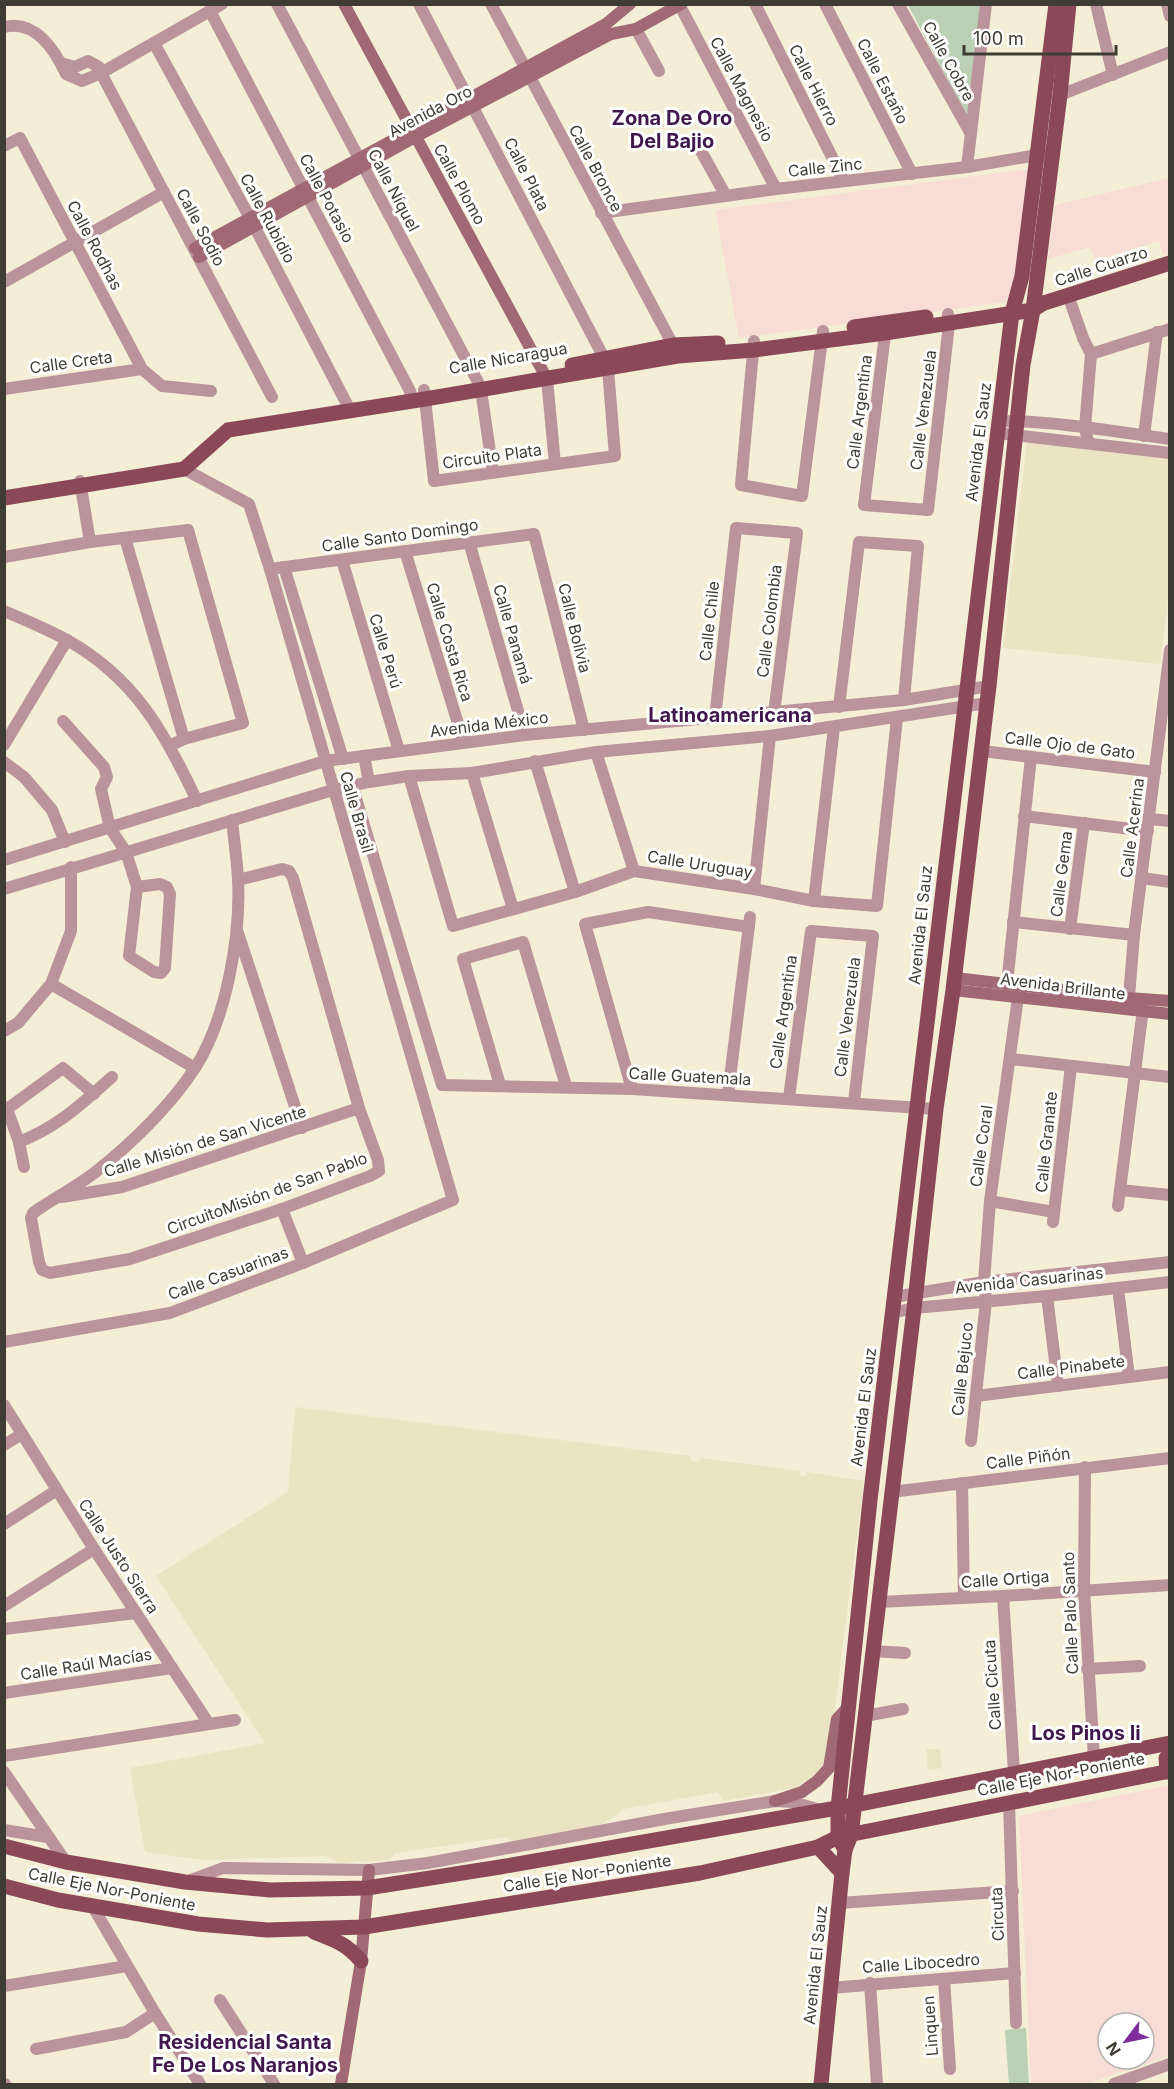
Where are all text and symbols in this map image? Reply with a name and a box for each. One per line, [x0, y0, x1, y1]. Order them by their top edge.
street label: Calle Cobre [919, 17, 979, 105]
scale bar [964, 18, 1116, 56]
text: 100 m [973, 28, 1024, 49]
street label: Calle Magnesio [706, 33, 778, 145]
street label: Calle Estaño [853, 35, 913, 127]
street label: Calle Hierro [785, 41, 843, 129]
street label: Avenida Oro [385, 81, 475, 141]
district label: Zona De Oro Del Bajio [612, 106, 732, 153]
street label: Calle Bronce [565, 121, 627, 215]
street label: Calle Plata [500, 134, 554, 214]
street label: Calle Plomo [430, 140, 490, 228]
street label: Calle Níquel [364, 145, 424, 235]
street label: Calle Potasio [295, 150, 359, 246]
street label: Calle Zinc [787, 153, 863, 181]
street label: Calle Rubidio [236, 170, 300, 266]
street label: Calle Sodio [172, 185, 230, 269]
street label: Calle Rodhas [63, 197, 127, 293]
street label: Calle Cuarzo [1052, 242, 1150, 290]
street label: Calle Nicaragua [447, 338, 569, 378]
street label: Calle Creta [28, 346, 114, 378]
street label: Calle Venezuela [906, 349, 940, 471]
street label: Calle Argentina [842, 354, 876, 470]
street label: Avenida El Sauz [961, 381, 995, 503]
street label: Circuito Plata [441, 439, 543, 473]
street label: Calle Santo Domingo [320, 514, 480, 556]
street label: Calle Colombia [752, 563, 786, 679]
street label: Calle Costa Rica [422, 580, 478, 704]
street label: Calle Chile [695, 580, 723, 662]
street label: Calle Bolivia [554, 581, 596, 675]
street label: Calle Panamá [489, 582, 537, 686]
street label: Calle Perú [365, 611, 407, 691]
district label: Latinoamericana [648, 703, 812, 727]
street label: Avenida México [429, 707, 549, 741]
street label: Calle Ojo de Gato [1003, 727, 1137, 763]
street label: Calle Brasil [336, 769, 378, 855]
street label: Calle Acerina [1116, 777, 1148, 879]
street label: Calle Gema [1046, 830, 1076, 918]
street label: Calle Uruguay [646, 846, 754, 882]
street label: Avenida El Sauz [904, 864, 936, 986]
street label: Calle Argentina [765, 954, 801, 1070]
street label: Calle Venezuela [830, 956, 864, 1078]
street label: Avenida Brillante [999, 968, 1127, 1004]
street label: Calle Guatemala [628, 1063, 752, 1089]
street label: Calle Granate [1031, 1090, 1061, 1194]
street label: Calle Misión de San Vicente [101, 1101, 309, 1181]
street label: Calle Coral [965, 1104, 997, 1188]
street label: CircuitoMisión de San Pablo [164, 1147, 370, 1239]
street label: Calle Casuarinas [165, 1242, 291, 1304]
street label: Avenida Casuarinas [954, 1262, 1104, 1298]
street label: Calle Bejuco [947, 1321, 977, 1417]
street label: Avenida El Sauz [846, 1346, 880, 1468]
street label: Calle Pinabete [1016, 1350, 1126, 1384]
street label: Calle Piñón [985, 1443, 1071, 1473]
street label: Calle Justo Sierra [74, 1495, 164, 1617]
street label: Calle Palo Santo [1058, 1551, 1082, 1675]
street label: Calle Ortiga [960, 1566, 1050, 1592]
street label: Calle Cicuta [979, 1639, 1005, 1731]
street label: Calle Raúl Macías [19, 1644, 153, 1684]
district label: Los Pinos Ii [1031, 1721, 1141, 1745]
street label: Calle Eje Nor-Poniente [976, 1748, 1146, 1800]
street label: Calle Eje Nor-Poniente [501, 1850, 673, 1896]
street label: Calle Eje Nor-Poniente [27, 1863, 197, 1915]
street label: Circuta [986, 1887, 1008, 1941]
street label: Avenida El Sauz [799, 1904, 831, 2026]
street label: Calle Libocedro [861, 1949, 981, 1977]
street label: Linquen [918, 1995, 942, 2057]
north arrow [1096, 2011, 1156, 2071]
district label: Residencial Santa Fe De Los Naranjos [152, 2030, 338, 2077]
text: N [1102, 2038, 1125, 2059]

